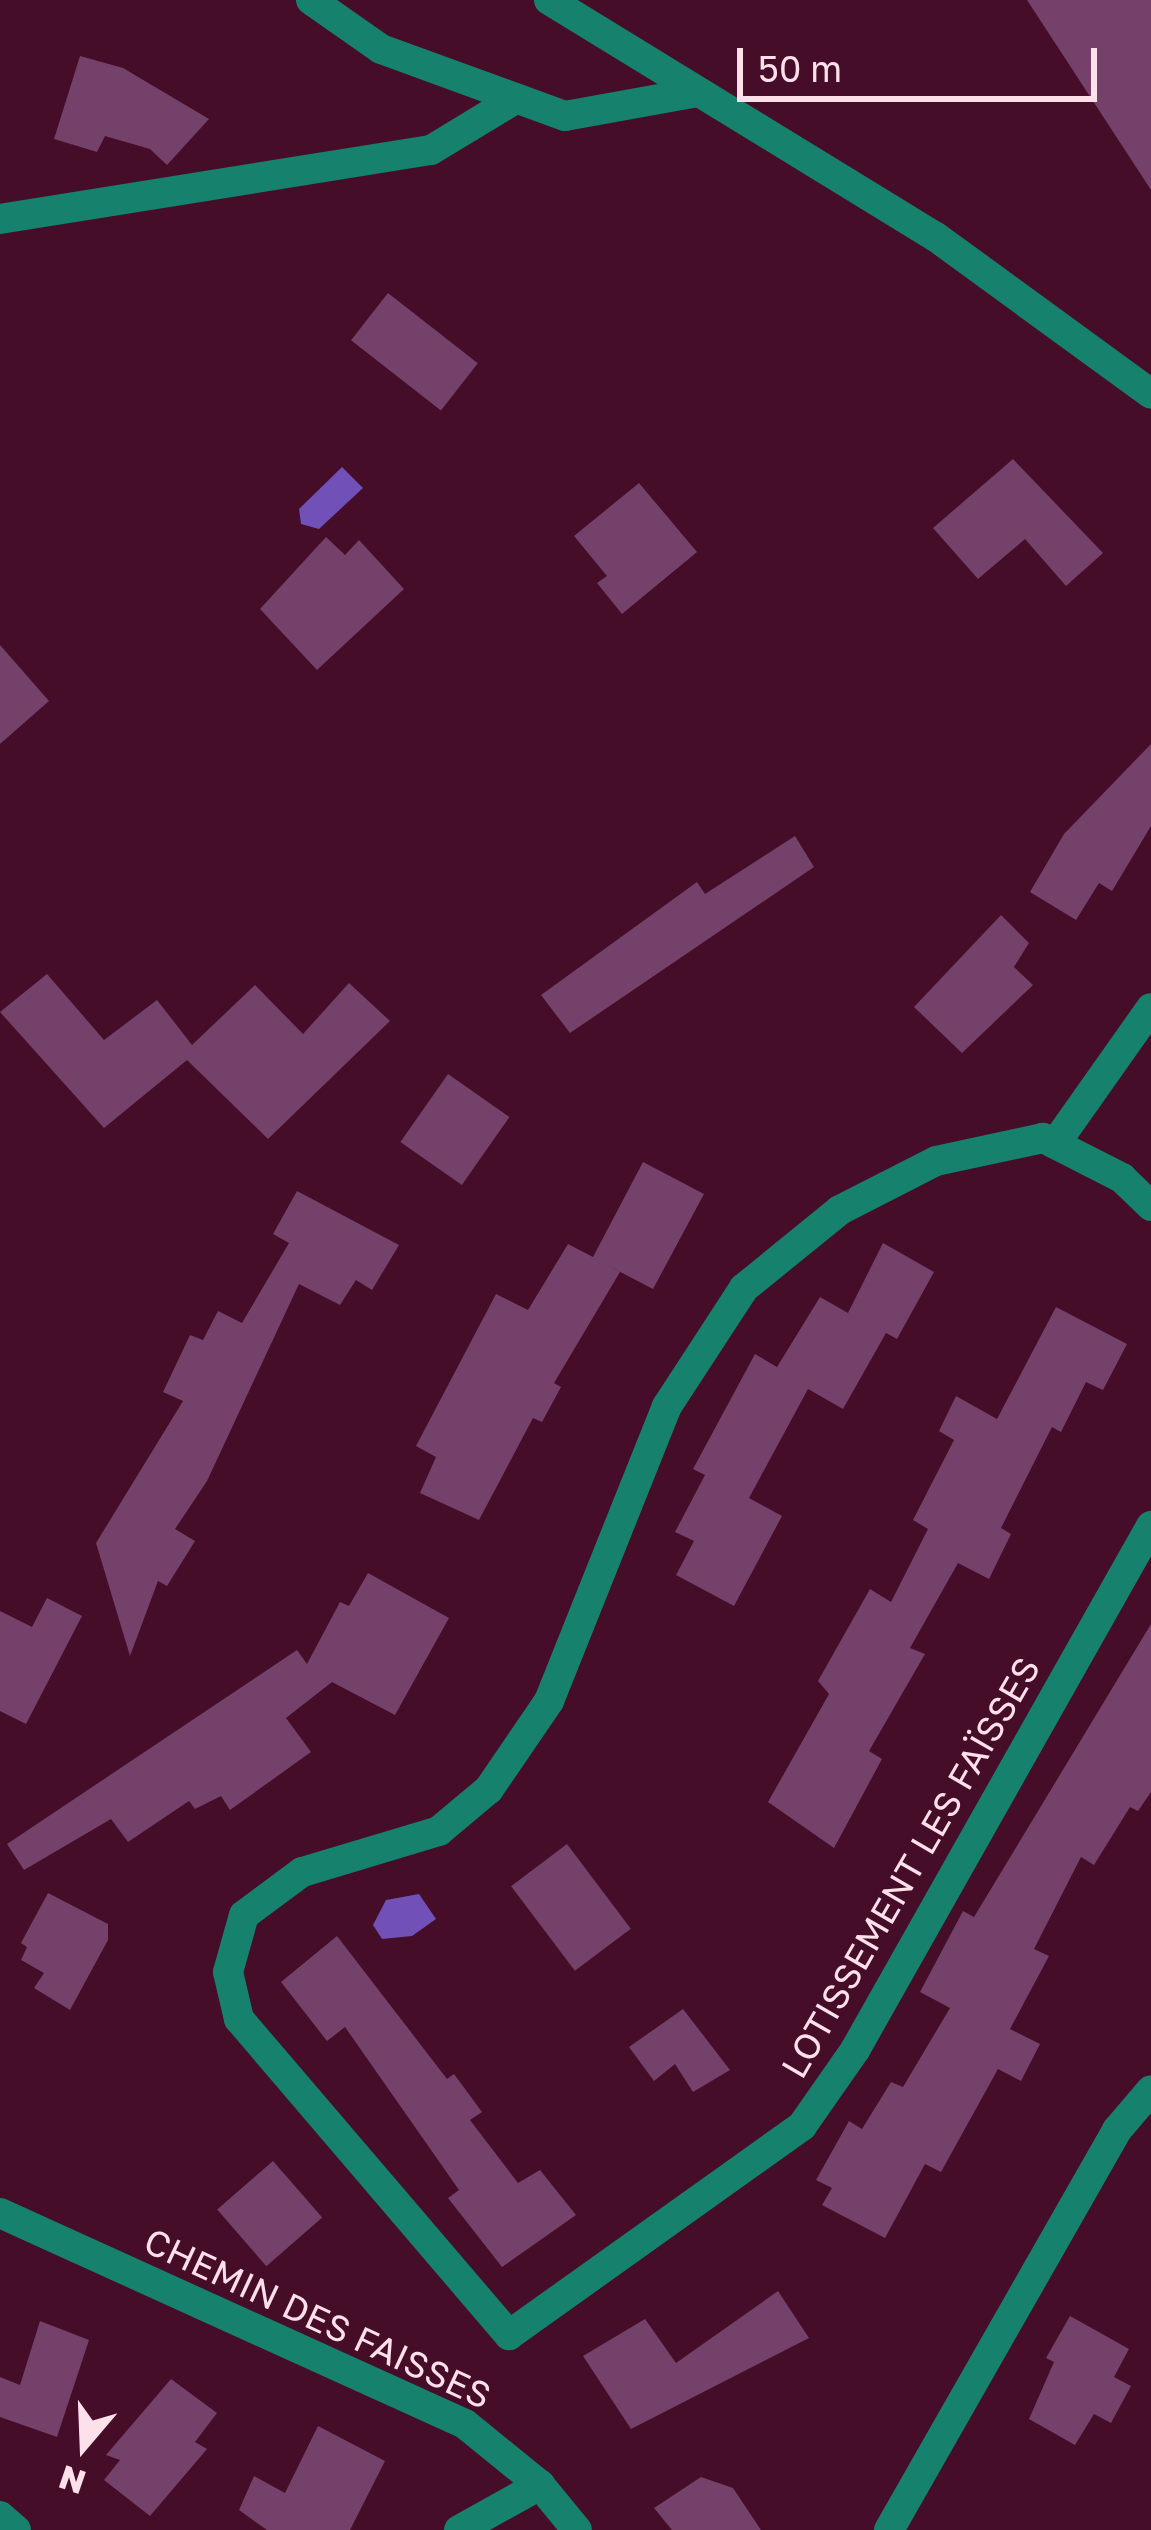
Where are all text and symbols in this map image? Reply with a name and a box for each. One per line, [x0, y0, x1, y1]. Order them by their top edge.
scale bar [743, 24, 1103, 98]
text: 50 m [758, 47, 842, 90]
street label: LOTISSEMENT LES FAÏSSES [772, 1649, 1048, 2085]
street label: CHEMIN DES FAISSES [138, 2219, 498, 2417]
north arrow [24, 2386, 144, 2506]
text: N [54, 2458, 90, 2503]

